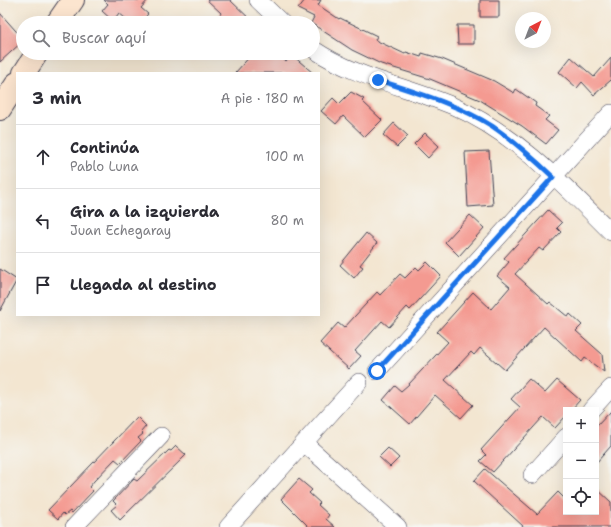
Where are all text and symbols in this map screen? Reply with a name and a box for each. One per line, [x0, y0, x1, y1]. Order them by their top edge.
north arrow [515, 12, 551, 48]
search box [16, 16, 320, 60]
icon: search [30, 27, 52, 49]
text: Buscar aquí [62, 28, 146, 48]
route end [369, 71, 387, 89]
text: 3 min [32, 87, 82, 109]
text: A pie · 180 m [221, 90, 304, 107]
text: Continúa [70, 138, 139, 158]
icon: ahead [32, 146, 54, 168]
text: 100 m [265, 148, 304, 165]
text: Pablo Luna [70, 158, 139, 175]
text: Gira a la izquierda [70, 202, 219, 222]
icon: left [32, 210, 54, 232]
text: 80 m [270, 212, 304, 229]
text: Juan Echegaray [70, 222, 171, 239]
icon: arrive [32, 274, 54, 296]
text: Llegada al destino [70, 275, 217, 295]
route start [368, 362, 386, 380]
map controls [563, 407, 599, 515]
button: + [563, 407, 599, 443]
button: − [563, 443, 599, 479]
button: locate [563, 479, 599, 515]

